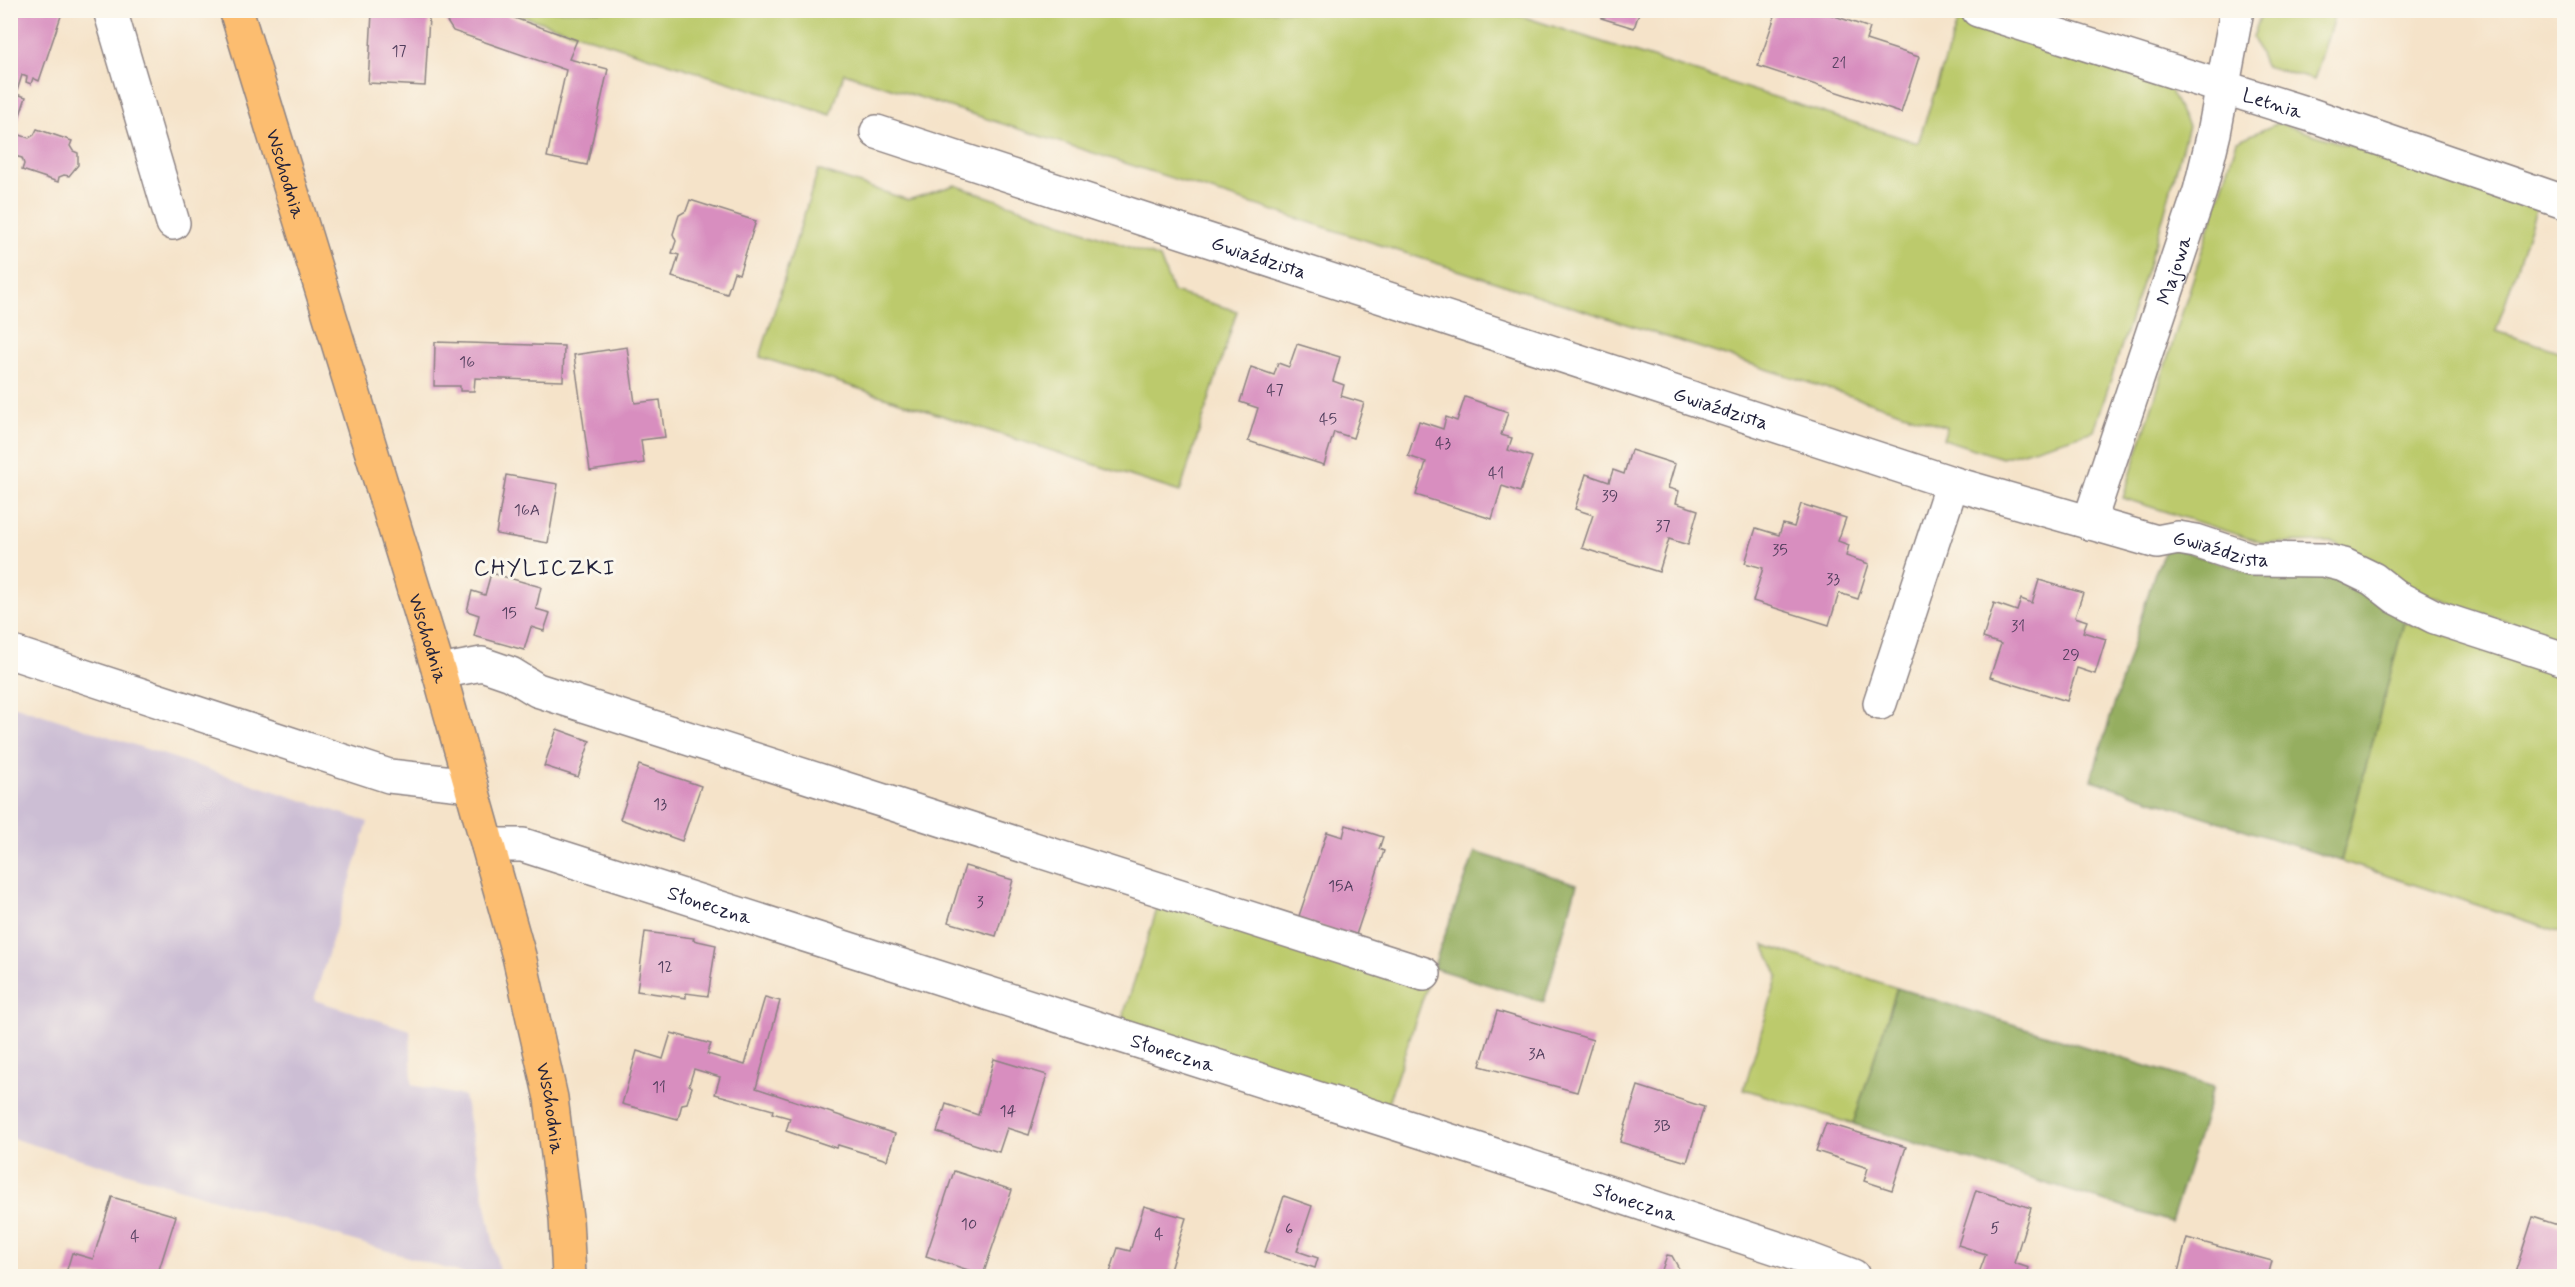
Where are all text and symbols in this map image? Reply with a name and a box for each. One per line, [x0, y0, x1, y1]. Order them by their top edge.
house number: 17 [391, 41, 407, 62]
house number: 21 [1832, 53, 1846, 74]
street label: Letnia [2239, 82, 2307, 127]
street label: Wschodnia [258, 126, 311, 223]
street label: Gwiaździsta [1208, 230, 1310, 286]
street label: Majowa [2151, 231, 2200, 308]
house number: 16 [459, 352, 475, 373]
house number: 47 [1266, 380, 1284, 401]
street label: Gwiaździsta [1670, 381, 1772, 437]
house number: 45 [1319, 409, 1337, 430]
house number: 43 [1435, 433, 1451, 454]
house number: 41 [1488, 463, 1504, 484]
house number: 39 [1602, 486, 1618, 507]
house number: 16A [514, 500, 540, 521]
house number: 37 [1655, 516, 1671, 537]
street label: Gwiaździsta [2171, 525, 2269, 574]
house number: 35 [1772, 540, 1788, 561]
district label: CHYLICZKI [474, 555, 616, 583]
house number: 33 [1826, 569, 1840, 590]
street label: Wschodnia [401, 590, 454, 687]
house number: 15 [501, 603, 517, 624]
house number: 31 [2011, 616, 2025, 637]
house number: 29 [2062, 645, 2080, 666]
house number: 13 [653, 794, 667, 815]
house number: 15A [1328, 876, 1354, 897]
street label: Słoneczna [664, 880, 756, 932]
house number: 3 [976, 892, 984, 913]
house number: 12 [657, 957, 673, 978]
street label: Słoneczna [1127, 1028, 1219, 1080]
house number: 3A [1528, 1044, 1546, 1065]
street label: Wschodnia [528, 1060, 570, 1157]
house number: 11 [652, 1077, 666, 1098]
house number: 14 [1000, 1101, 1017, 1122]
house number: 3B [1653, 1116, 1671, 1137]
street label: Słoneczna [1589, 1176, 1681, 1230]
house number: 10 [961, 1214, 977, 1235]
house number: 5 [1990, 1218, 2000, 1239]
house number: 6 [1285, 1219, 1293, 1240]
house number: 4 [1154, 1224, 1164, 1245]
house number: 4 [130, 1226, 140, 1247]

